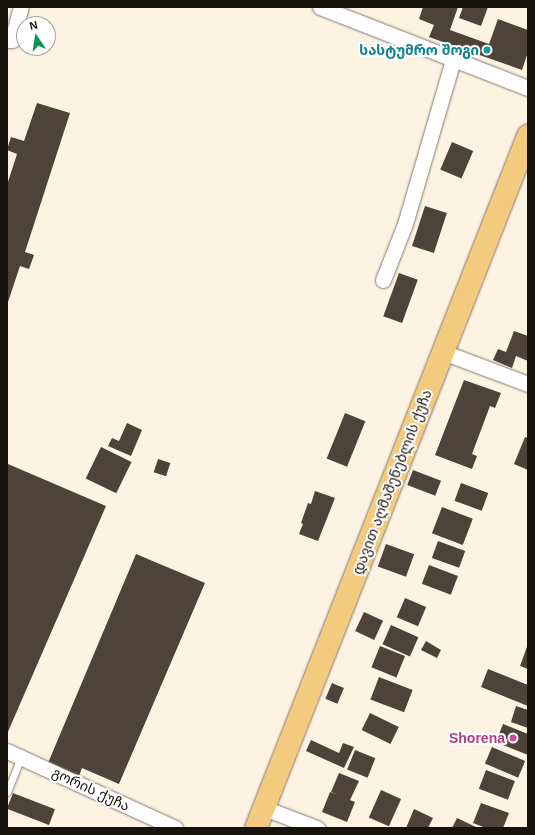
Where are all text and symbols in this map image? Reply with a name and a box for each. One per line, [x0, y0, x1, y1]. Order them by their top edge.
north arrow [16, 16, 56, 56]
text: N [28, 19, 39, 32]
place label: სასტუმრო შოგი [359, 42, 479, 58]
marker: სასტუმრო შოგი [482, 45, 492, 55]
street label: დავით აღმაშენებლის ქუჩა [349, 387, 435, 577]
place label: Shorena [449, 730, 505, 746]
marker: Shorena [508, 733, 518, 743]
street label: გორის ქუჩა [50, 764, 132, 814]

